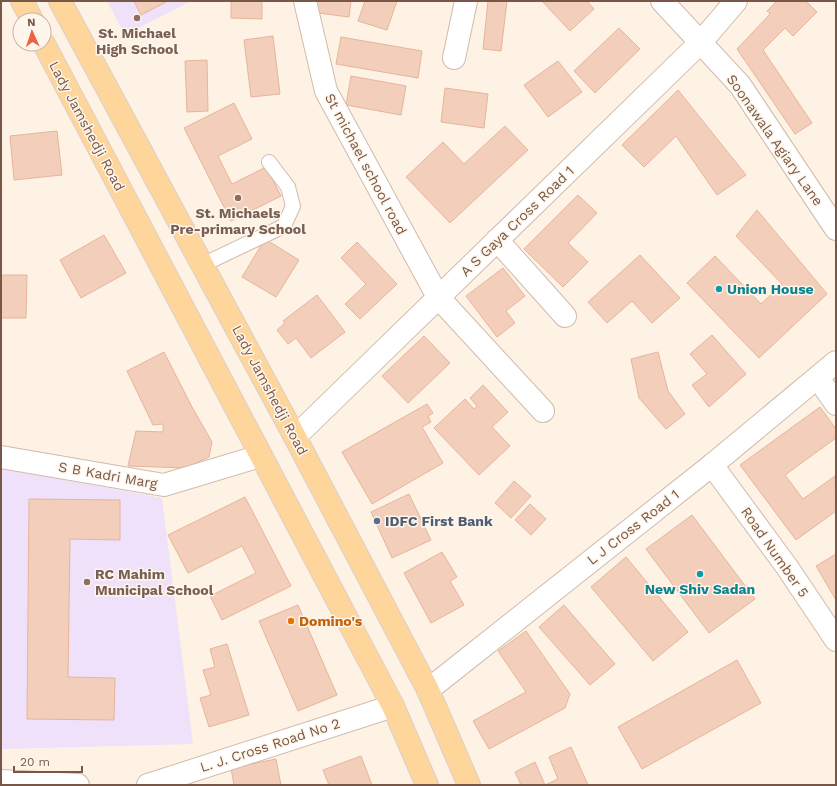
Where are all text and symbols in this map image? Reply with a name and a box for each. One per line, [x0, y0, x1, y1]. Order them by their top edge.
north arrow [12, 12, 52, 52]
marker: St. Michael High School [132, 13, 142, 23]
text: N [27, 16, 36, 29]
place label: St. Michael High School [96, 25, 178, 57]
street label: Lady Jamshedji Road [46, 58, 128, 194]
street label: Soonawala Agiary Lane [724, 71, 826, 209]
street label: St michael school road [322, 91, 410, 237]
street label: A S Gaya Cross Road 1 [457, 163, 577, 279]
marker: St. Michaels Pre-primary School [233, 193, 243, 203]
place label: St. Michaels Pre-primary School [170, 205, 306, 237]
place label: Union House [727, 281, 814, 297]
marker: Union House [714, 284, 724, 294]
street label: Lady Jamshedji Road [229, 322, 311, 458]
street label: S B Kadri Marg [57, 458, 159, 492]
street label: L J Cross Road 1 [584, 486, 682, 568]
street label: Road Number 5 [738, 504, 812, 600]
place label: IDFC First Bank [385, 513, 493, 529]
marker: IDFC First Bank [372, 516, 382, 526]
place label: RC Mahim Municipal School [95, 566, 214, 598]
marker: New Shiv Sadan [695, 569, 705, 579]
marker: RC Mahim Municipal School [82, 577, 92, 587]
place label: New Shiv Sadan [645, 581, 755, 597]
place label: Domino's [299, 613, 363, 629]
marker: Domino's [286, 616, 296, 626]
street label: L. J. Cross Road No 2 [198, 715, 342, 775]
scale bar [14, 748, 82, 774]
text: 20 m [20, 755, 50, 769]

